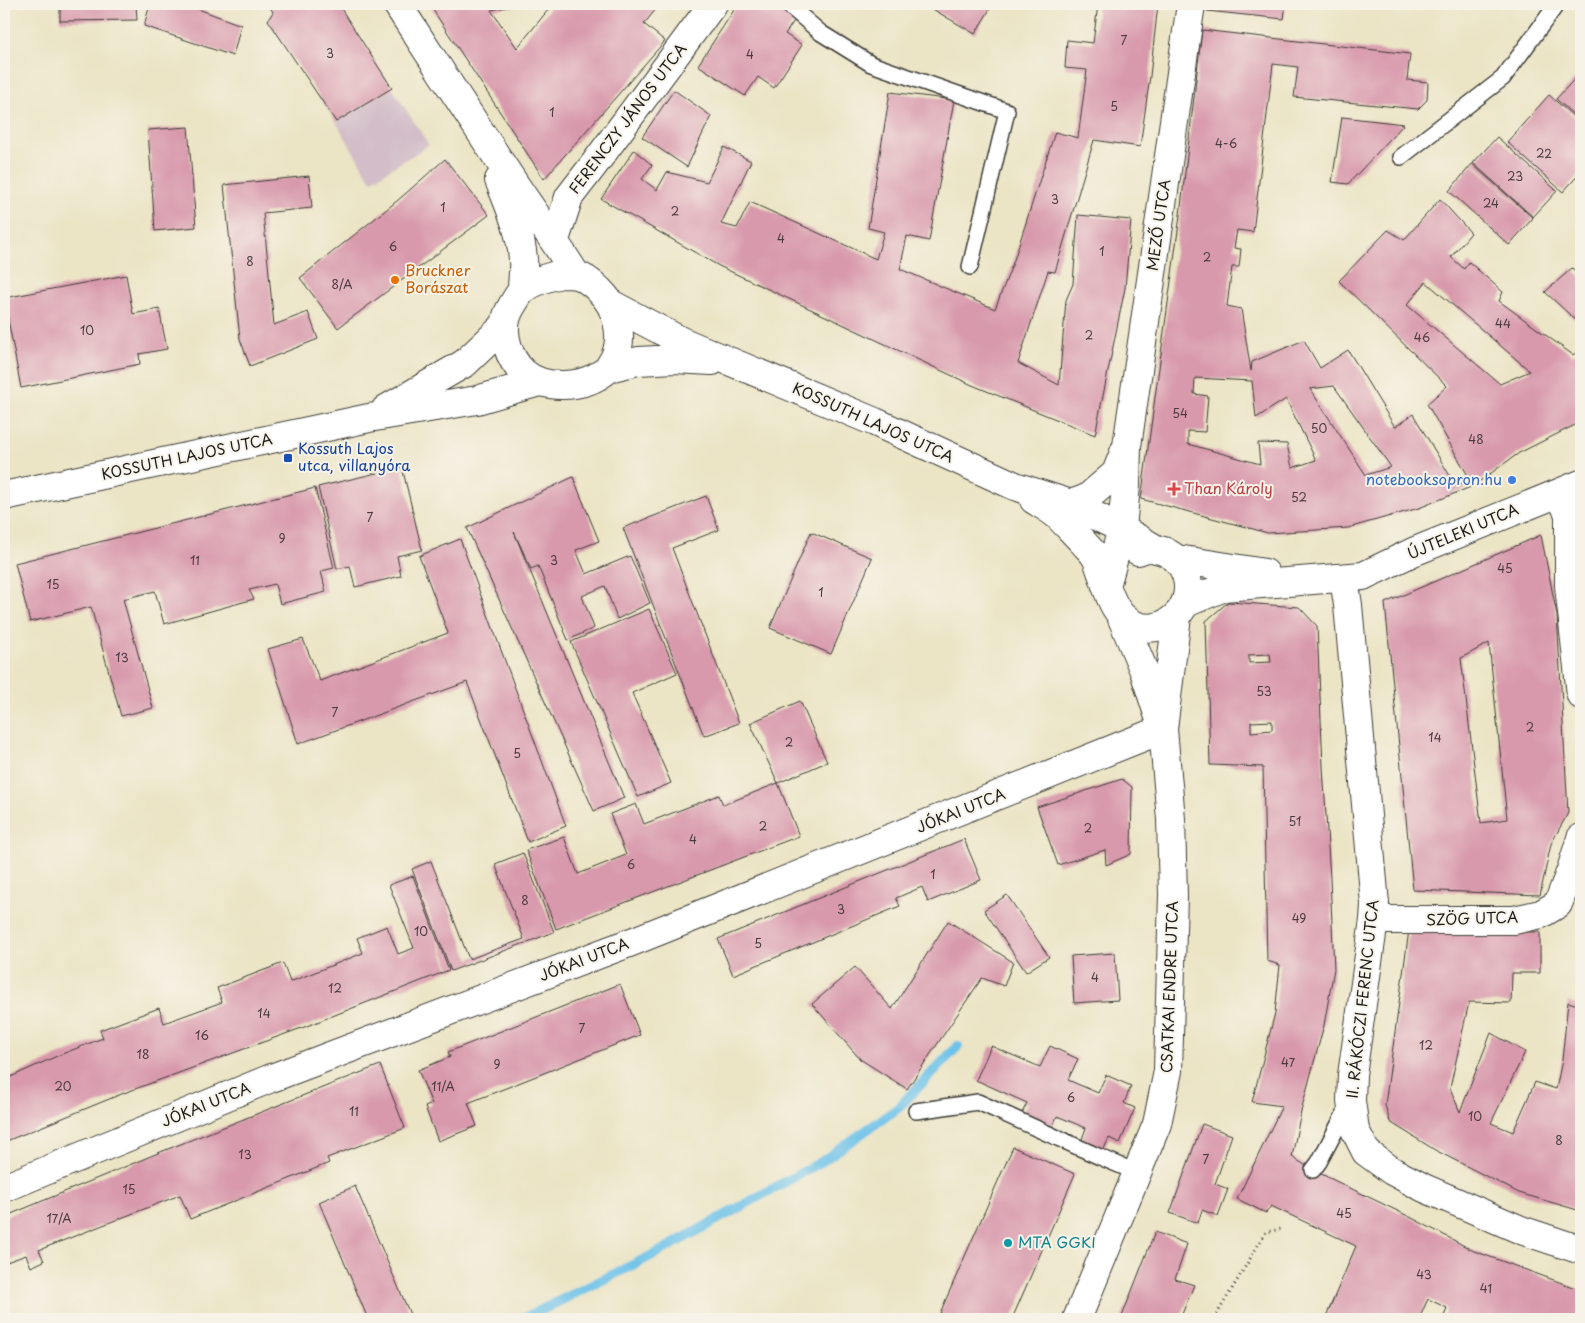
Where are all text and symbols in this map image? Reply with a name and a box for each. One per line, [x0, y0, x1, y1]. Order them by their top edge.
house number: 7 [1121, 31, 1128, 49]
street label: FERENCZY JÁNOS UTCA [562, 38, 691, 198]
house number: 3 [326, 44, 334, 62]
house number: 4 [746, 45, 754, 63]
house number: 5 [1110, 97, 1118, 115]
house number: 1 [549, 103, 555, 121]
house number: 4-6 [1215, 134, 1237, 152]
house number: 22 [1536, 144, 1552, 162]
house number: 23 [1507, 167, 1523, 185]
street label: MEZŐ UTCA [1140, 177, 1175, 272]
house number: 3 [1051, 190, 1059, 208]
house number: 24 [1483, 194, 1499, 212]
house number: 1 [440, 198, 446, 216]
house number: 2 [671, 202, 679, 220]
house number: 4 [777, 229, 785, 247]
house number: 6 [389, 237, 397, 255]
house number: 1 [1099, 242, 1105, 260]
house number: 2 [1203, 248, 1211, 266]
house number: 8 [246, 252, 254, 270]
place label: Bruckner Borászat [405, 258, 471, 298]
marker: Bruckner Borászat [389, 274, 401, 286]
house number: 8/A [332, 275, 352, 293]
house number: 44 [1495, 314, 1511, 332]
house number: 10 [80, 321, 94, 339]
house number: 2 [1085, 326, 1093, 344]
house number: 46 [1414, 328, 1430, 346]
street label: KOSSUTH LAJOS UTCA [789, 376, 958, 468]
house number: 54 [1172, 404, 1188, 422]
house number: 50 [1311, 419, 1327, 437]
street label: KOSSUTH LAJOS UTCA [99, 426, 274, 485]
house number: 48 [1468, 430, 1484, 448]
place label: Kossuth Lajos utca, villanyóra [298, 436, 411, 476]
marker: Kossuth Lajos utca, villanyóra [282, 452, 294, 464]
place label: notebooksopron.hu [1366, 467, 1502, 490]
marker: notebooksopron.hu [1506, 474, 1518, 486]
place label: Than Károly [1184, 476, 1273, 499]
marker: Than Károly [1168, 483, 1180, 495]
house number: 52 [1291, 488, 1307, 506]
street label: ÚJTELEKI UTCA [1403, 497, 1522, 564]
house number: 7 [367, 508, 374, 526]
house number: 9 [278, 529, 286, 547]
house number: 11 [190, 551, 200, 569]
house number: 3 [550, 551, 558, 569]
house number: 45 [1497, 559, 1513, 577]
house number: 15 [46, 575, 60, 593]
house number: 1 [818, 583, 824, 601]
house number: 13 [115, 648, 129, 666]
house number: 53 [1256, 682, 1272, 700]
house number: 7 [332, 703, 339, 721]
house number: 2 [1526, 718, 1534, 736]
house number: 14 [1428, 728, 1442, 746]
house number: 2 [785, 733, 793, 751]
house number: 5 [513, 744, 521, 762]
street label: JÓKAI UTCA [912, 781, 1008, 838]
house number: 51 [1289, 812, 1301, 830]
house number: 2 [759, 817, 767, 835]
house number: 2 [1084, 819, 1092, 837]
house number: 4 [689, 830, 697, 848]
house number: 6 [627, 855, 635, 873]
house number: 1 [930, 865, 936, 883]
house number: 8 [521, 891, 529, 909]
street label: II. RÁKÓCZI FERENC UTCA [1340, 898, 1383, 1099]
house number: 3 [837, 900, 845, 918]
street label: CSATKAI ENDRE UTCA [1154, 900, 1183, 1074]
street label: SZÖG UTCA [1426, 904, 1518, 931]
house number: 49 [1292, 909, 1306, 927]
house number: 10 [414, 922, 428, 940]
street label: JÓKAI UTCA [535, 931, 632, 986]
house number: 5 [754, 934, 762, 952]
house number: 4 [1091, 968, 1099, 986]
house number: 12 [328, 979, 342, 997]
house number: 14 [257, 1004, 271, 1022]
house number: 7 [579, 1019, 586, 1037]
house number: 16 [195, 1026, 209, 1044]
house number: 12 [1419, 1036, 1433, 1054]
house number: 18 [137, 1045, 149, 1063]
house number: 47 [1281, 1053, 1296, 1071]
house number: 9 [493, 1055, 501, 1073]
street label: JÓKAI UTCA [157, 1075, 253, 1132]
house number: 20 [54, 1077, 72, 1095]
house number: 11/A [431, 1077, 455, 1095]
house number: 6 [1067, 1088, 1075, 1106]
house number: 11 [349, 1102, 359, 1120]
house number: 10 [1468, 1107, 1482, 1125]
house number: 8 [1555, 1131, 1563, 1149]
house number: 13 [238, 1145, 252, 1163]
house number: 7 [1203, 1150, 1210, 1168]
house number: 15 [122, 1180, 136, 1198]
house number: 45 [1336, 1204, 1352, 1222]
house number: 17/A [46, 1209, 72, 1227]
place label: MTA GGKI [1018, 1230, 1096, 1253]
marker: MTA GGKI [1002, 1237, 1014, 1249]
house number: 43 [1416, 1265, 1432, 1283]
house number: 41 [1480, 1279, 1492, 1297]

